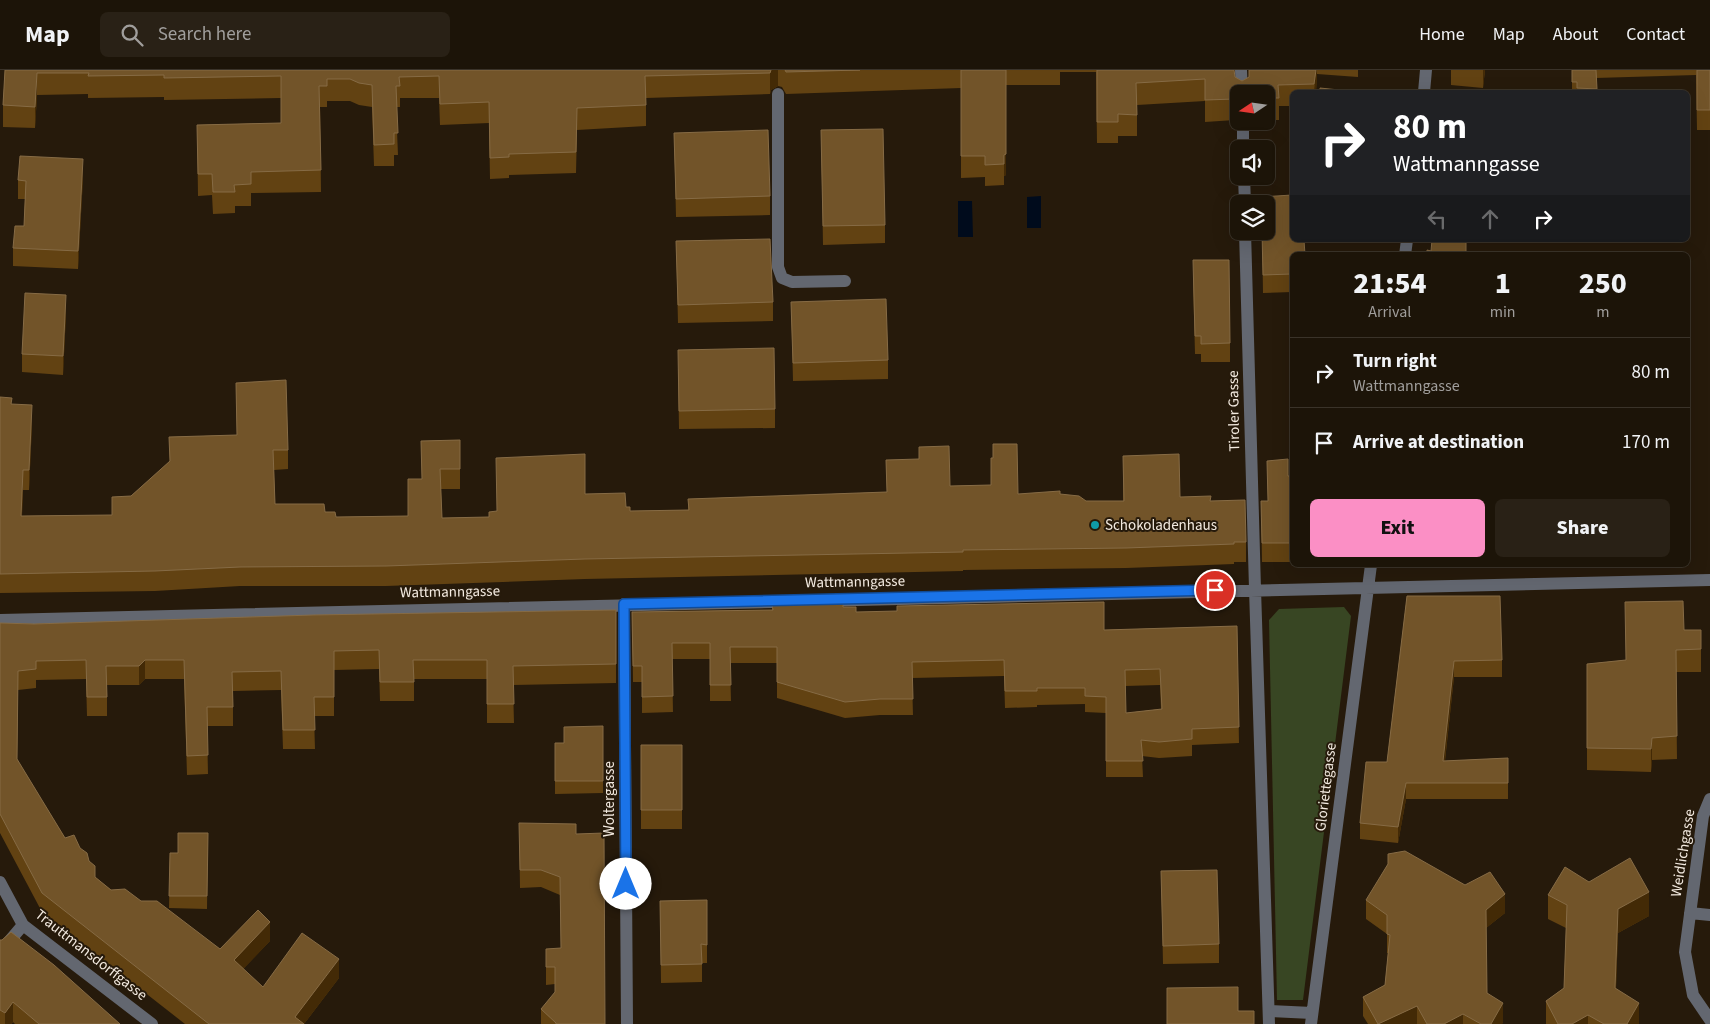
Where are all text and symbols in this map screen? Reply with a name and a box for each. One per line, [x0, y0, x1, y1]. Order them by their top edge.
search box [100, 12, 450, 57]
text: Map [25, 17, 70, 52]
icon: search [118, 21, 146, 49]
text: Search here [158, 21, 251, 48]
text: Home [1419, 22, 1465, 47]
text: Map [1493, 22, 1525, 47]
text: About [1553, 22, 1598, 47]
text: Contact [1626, 22, 1685, 47]
north arrow [1230, 85, 1275, 130]
map controls [1230, 85, 1275, 240]
text: 80 m [1393, 102, 1467, 152]
icon: right [1310, 110, 1375, 175]
button: sound [1230, 140, 1275, 185]
text: Wattmanngasse [1393, 148, 1540, 180]
button: layers [1230, 195, 1275, 240]
icon: left [1423, 205, 1451, 233]
icon: ahead [1476, 205, 1504, 233]
icon: right [1529, 205, 1557, 233]
text: 21:54 [1353, 262, 1427, 305]
text: 1 [1495, 262, 1511, 305]
text: 250 [1579, 262, 1627, 305]
text: Arrival [1368, 301, 1411, 323]
text: min [1490, 301, 1516, 323]
text: m [1596, 301, 1609, 323]
text: Turn right [1353, 348, 1437, 375]
icon: right [1310, 359, 1338, 387]
text: 80 m [1632, 359, 1670, 386]
street label: Tiroler Gasse [1223, 370, 1245, 452]
text: Wattmanngasse [1353, 375, 1460, 397]
icon: arrive [1310, 429, 1338, 457]
text: Arrive at destination [1353, 429, 1524, 456]
text: 170 m [1622, 429, 1670, 456]
button: Exit [1310, 499, 1485, 557]
button: Share [1495, 499, 1670, 557]
place label: Schokoladenhaus [1105, 515, 1217, 536]
marker: Schokoladenhaus [1089, 519, 1101, 531]
pin [1194, 569, 1236, 611]
street label: Wattmanngasse [805, 571, 905, 593]
icon: arrive [1201, 576, 1229, 604]
street label: Wattmanngasse [400, 581, 500, 603]
street label: Gloriettegasse [1310, 741, 1342, 833]
street label: Woltergasse [599, 761, 620, 837]
street label: Weidlichgasse [1666, 808, 1700, 898]
position arrow [599, 857, 651, 909]
street label: Trauttmansdorffgasse [30, 904, 152, 1006]

